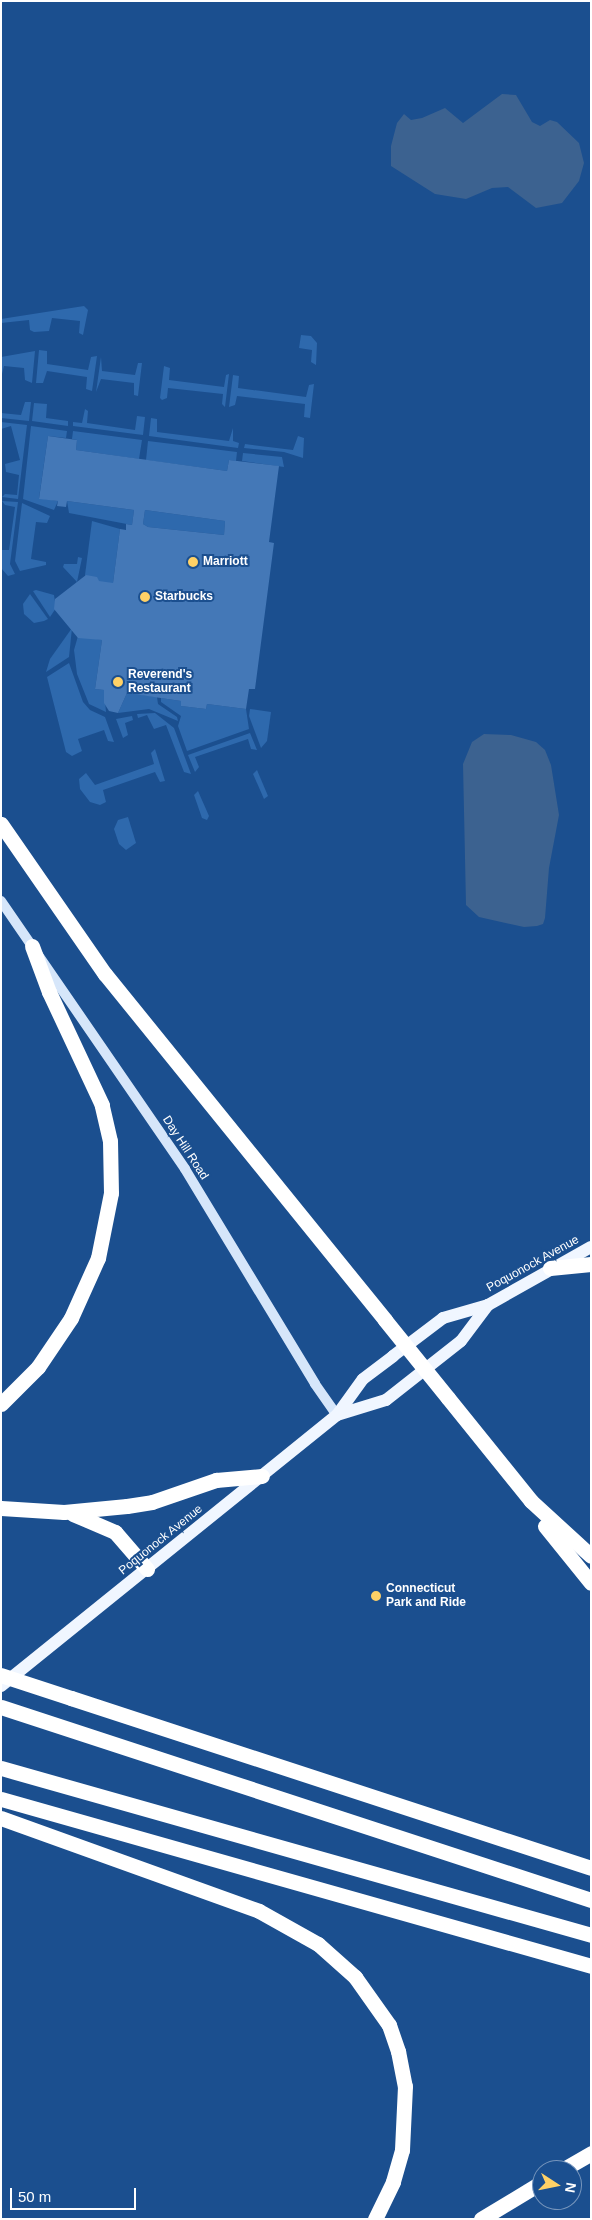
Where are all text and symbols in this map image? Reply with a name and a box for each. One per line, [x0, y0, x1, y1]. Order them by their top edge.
place label: Marriott [203, 555, 248, 569]
marker: Marriott [187, 556, 199, 568]
place label: Starbucks [155, 590, 213, 604]
marker: Starbucks [139, 591, 151, 603]
place label: Reverend's Restaurant [128, 668, 192, 696]
marker: Reverend's Restaurant [112, 676, 124, 688]
street label: Day Hill Road [159, 1113, 211, 1183]
street label: Poquonock Avenue [484, 1233, 582, 1295]
street label: Poquonock Avenue [116, 1502, 206, 1578]
place label: Connecticut Park and Ride [386, 1582, 466, 1610]
marker: Connecticut Park and Ride [370, 1590, 382, 1602]
north arrow [532, 2160, 582, 2210]
scale bar [12, 2178, 139, 2210]
text: N [562, 2181, 580, 2194]
text: 50 m [18, 2188, 51, 2205]

